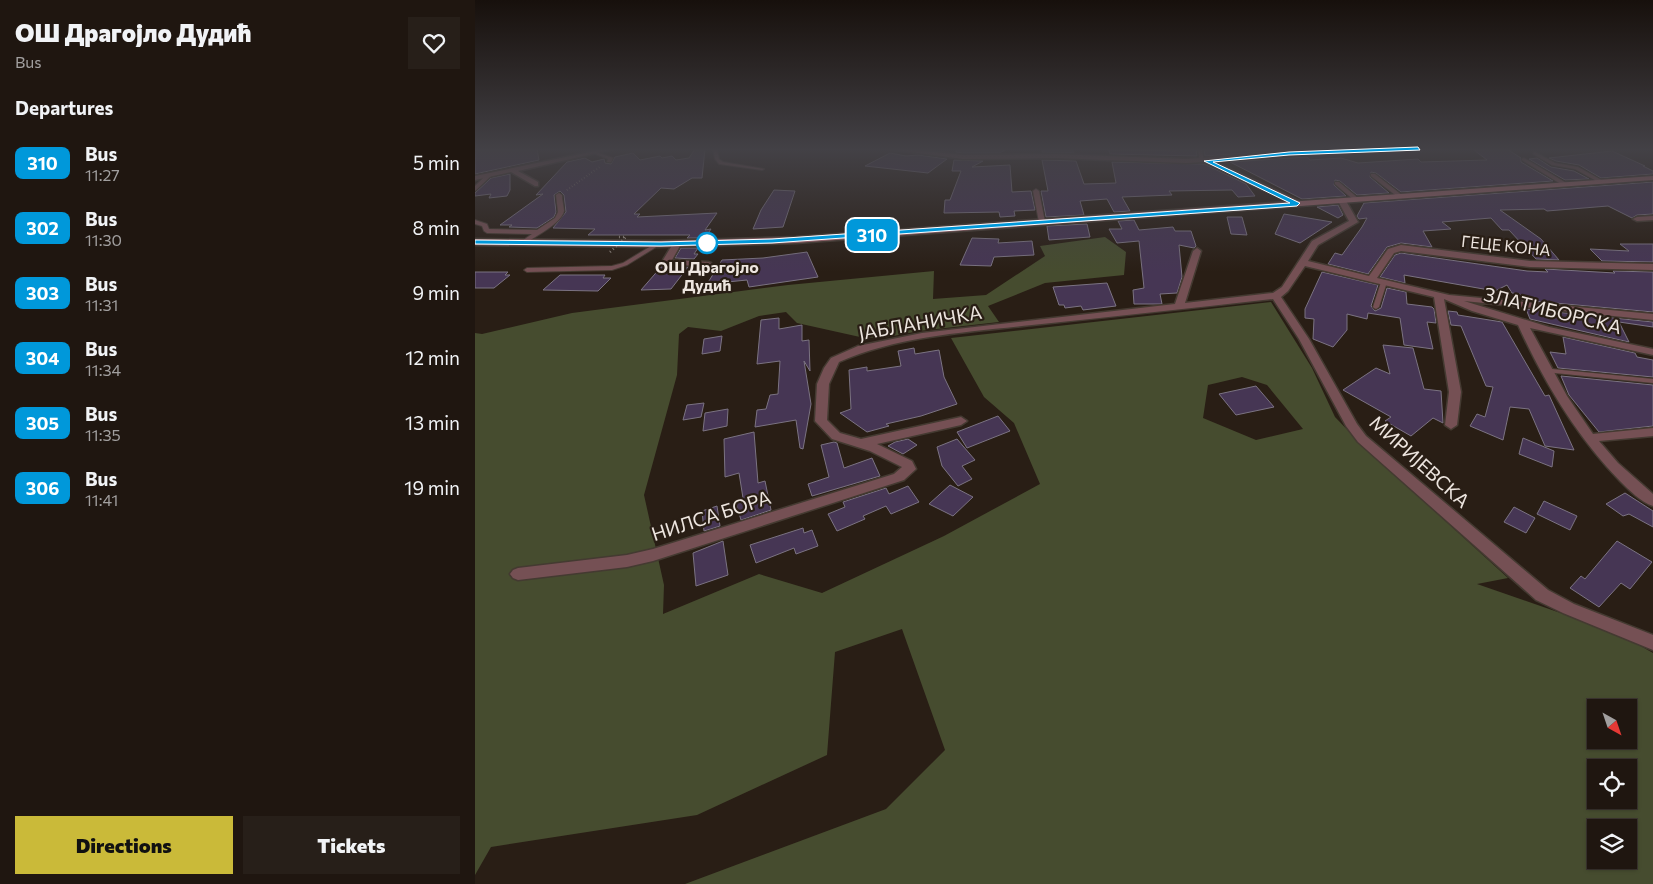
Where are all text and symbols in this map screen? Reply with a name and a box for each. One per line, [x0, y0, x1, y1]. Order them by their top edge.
button: heart [408, 17, 460, 69]
text: ОШ Драгојло Дудић [15, 18, 251, 47]
text: Bus [15, 52, 42, 71]
text: Departures [15, 96, 113, 119]
text: Bus [85, 142, 117, 165]
text: 5 min [413, 151, 460, 174]
text: 310 [27, 152, 58, 174]
text: 11:27 [85, 165, 120, 184]
text: Bus [85, 207, 117, 230]
text: 8 min [412, 216, 460, 239]
text: 302 [26, 217, 59, 239]
line badge: 310 [843, 219, 901, 251]
text: 310 [857, 224, 887, 246]
text: 11:30 [85, 230, 122, 249]
street label: ГЕЦЕ КОНА [1460, 231, 1552, 259]
marker: ОШ Драгојло Дудић [696, 232, 718, 254]
place label: ОШ Драгојло Дудић [655, 257, 759, 294]
text: Bus [85, 272, 117, 295]
text: 9 min [412, 281, 460, 304]
text: 303 [26, 282, 59, 304]
street label: ЗЛАТИБОРСКА [1482, 282, 1624, 338]
text: 11:31 [85, 295, 118, 314]
street label: ЈАБЛАНИЧКА [856, 300, 984, 344]
text: Bus [85, 337, 117, 360]
text: 12 min [405, 346, 460, 369]
text: 304 [26, 347, 59, 369]
text: 11:34 [85, 360, 121, 379]
text: Bus [85, 402, 117, 425]
street label: МИРИЈЕВСКА [1365, 410, 1475, 512]
text: 13 min [405, 411, 460, 434]
text: 305 [26, 412, 59, 434]
text: 11:35 [85, 425, 121, 444]
text: Bus [85, 467, 117, 490]
text: 19 min [404, 476, 460, 499]
text: 306 [26, 477, 59, 499]
street label: НИЛСА БОРА [648, 485, 774, 545]
text: 11:41 [85, 490, 118, 509]
north arrow [1587, 699, 1637, 749]
map controls [1587, 699, 1637, 869]
button: locate [1587, 759, 1637, 809]
button: Directions [15, 816, 233, 874]
button: Tickets [243, 816, 460, 874]
button: layers [1587, 819, 1637, 869]

